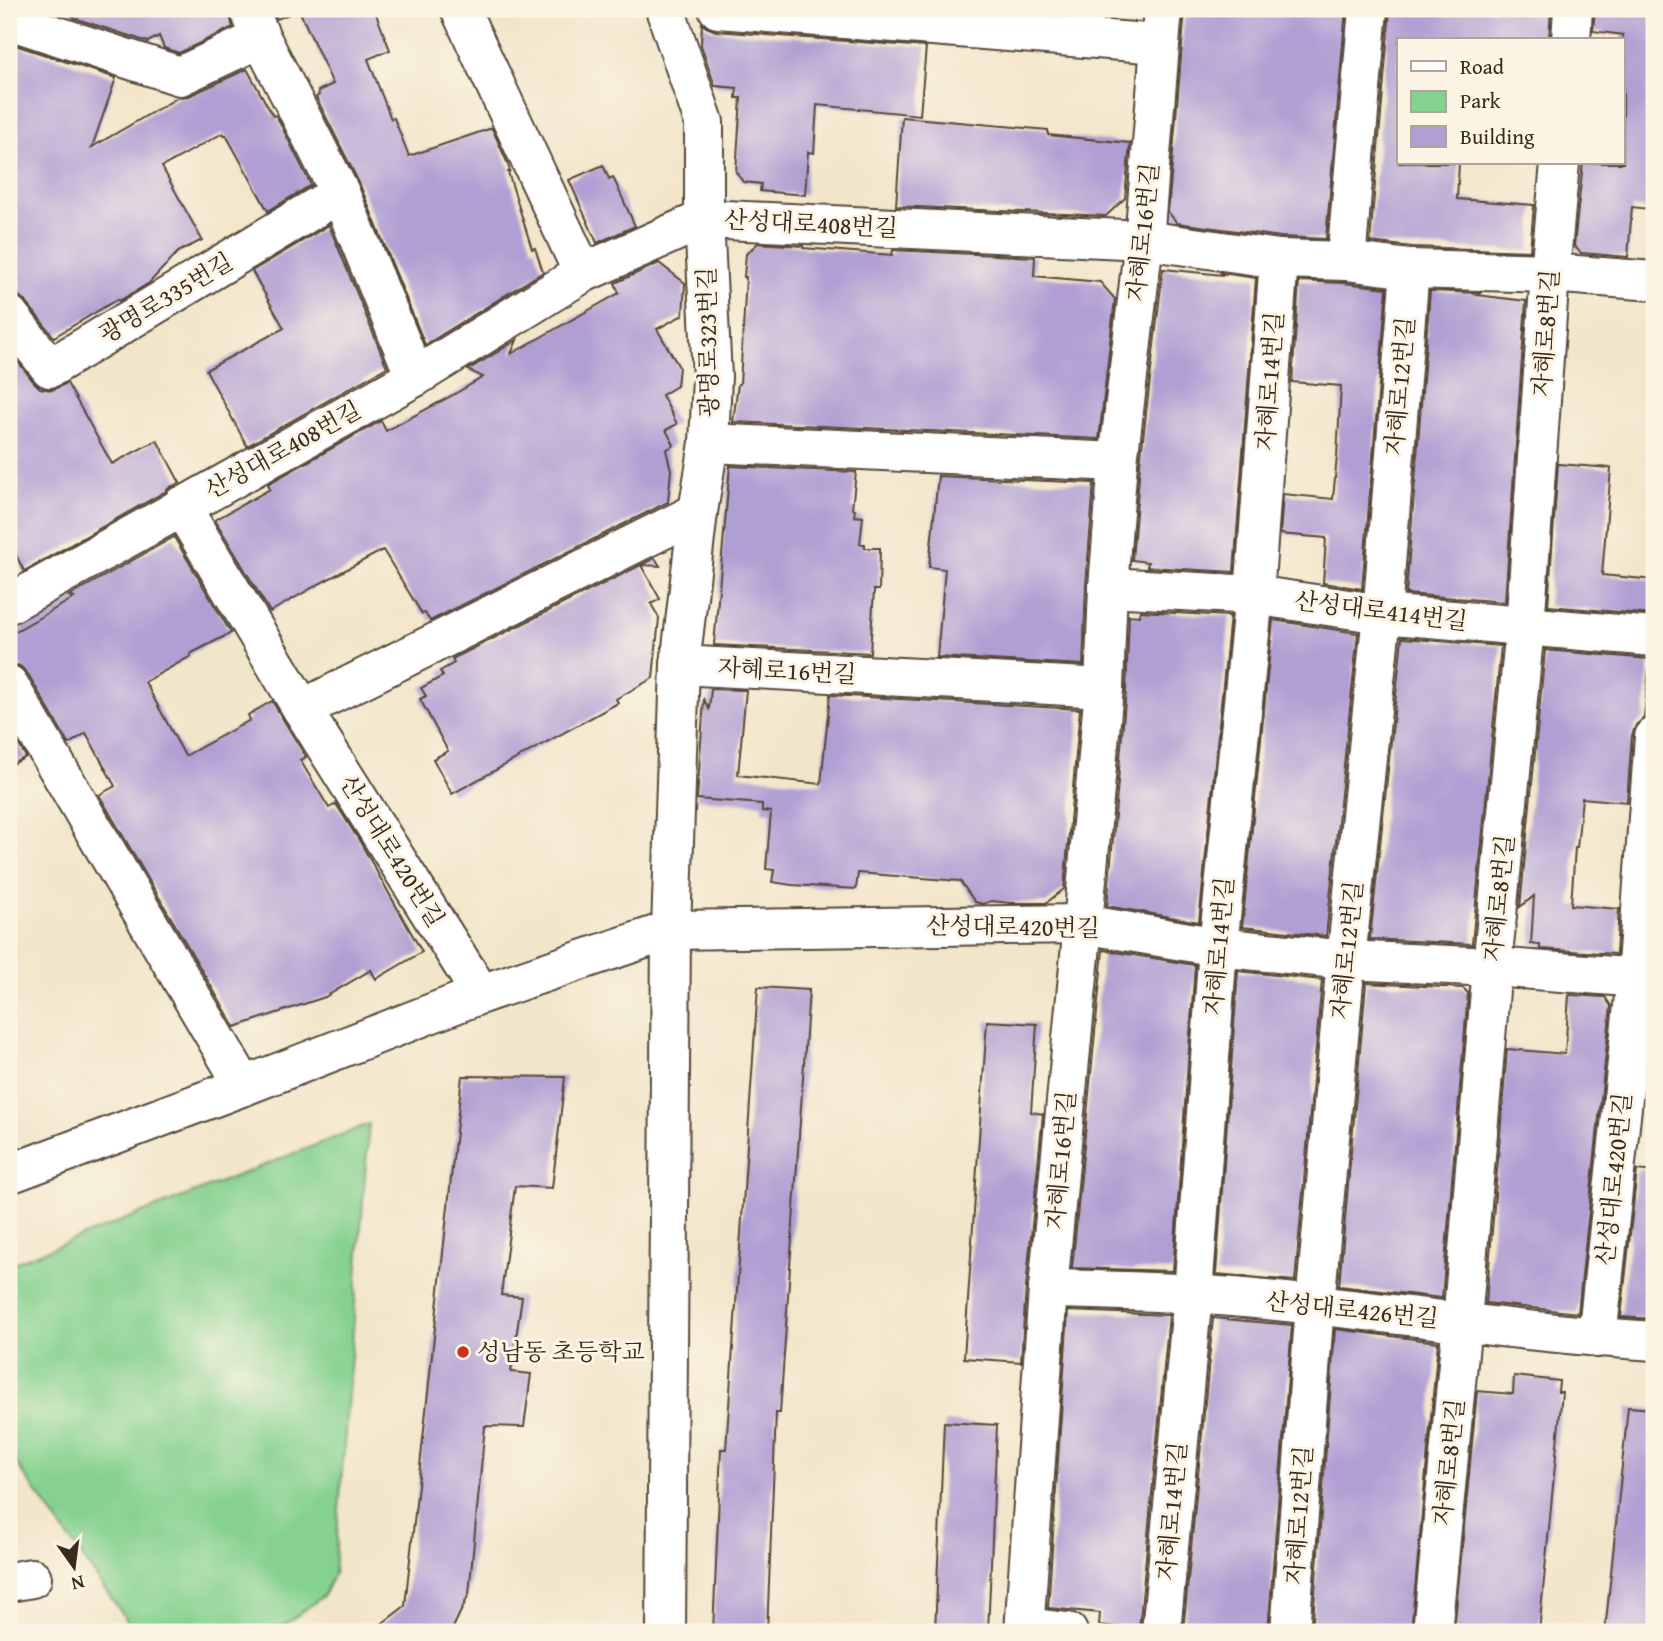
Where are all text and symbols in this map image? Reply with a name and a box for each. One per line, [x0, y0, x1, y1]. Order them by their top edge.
legend [1397, 38, 1624, 164]
text: Road [1460, 51, 1505, 82]
text: Park [1460, 85, 1501, 116]
text: Building [1460, 121, 1535, 152]
street label: 자혜로16번길 [1118, 161, 1167, 303]
street label: 산성대로408번길 [723, 201, 899, 246]
street label: 광명로335번길 [92, 244, 239, 351]
street label: 광명로323번길 [689, 266, 726, 418]
street label: 자혜로8번길 [1524, 268, 1567, 398]
street label: 자혜로14번길 [1247, 310, 1292, 452]
street label: 자혜로12번길 [1376, 315, 1423, 457]
street label: 산성대로408번길 [198, 392, 367, 507]
street label: 산성대로414번길 [1293, 583, 1469, 638]
street label: 자혜로16번길 [717, 649, 857, 692]
street label: 산성대로420번길 [332, 768, 453, 934]
street label: 자혜로8번길 [1474, 833, 1523, 963]
street label: 자혜로14번길 [1195, 875, 1242, 1017]
street label: 자혜로12번길 [1322, 879, 1371, 1021]
street label: 산성대로420번길 [926, 907, 1100, 946]
street label: 자혜로16번길 [1037, 1089, 1084, 1231]
street label: 산성대로420번길 [1587, 1091, 1640, 1267]
street label: 산성대로426번길 [1264, 1283, 1440, 1336]
place label: 성남동 초등학교 [477, 1334, 645, 1369]
marker: 성남동 초등학교 [455, 1344, 471, 1360]
street label: 자혜로8번길 [1424, 1397, 1473, 1527]
street label: 자혜로14번길 [1148, 1440, 1195, 1582]
street label: 자혜로12번길 [1276, 1444, 1321, 1586]
north arrow [38, 1532, 108, 1602]
text: N [68, 1568, 88, 1599]

